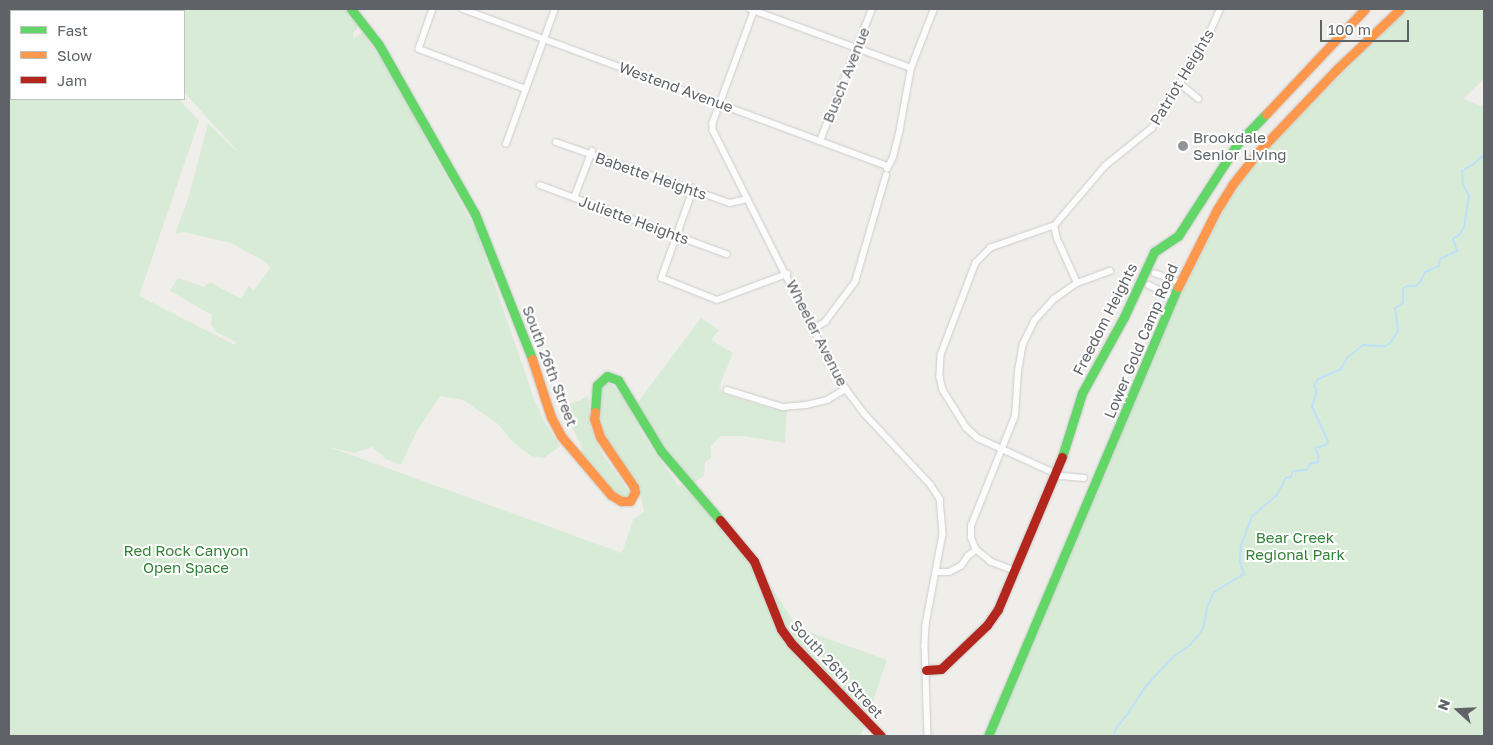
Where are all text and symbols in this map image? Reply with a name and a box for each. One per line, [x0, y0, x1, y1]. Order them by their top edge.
legend [10, 10, 185, 100]
scale bar [1323, 10, 1412, 42]
text: 100 m [1328, 20, 1371, 38]
text: Fast [57, 21, 88, 39]
street label: Busch Avenue [819, 25, 873, 125]
street label: Patriot Heights [1146, 26, 1218, 128]
text: Slow [57, 46, 92, 64]
street label: Westend Avenue [616, 58, 736, 116]
text: Jam [57, 71, 87, 89]
place label: Brookdale Senior Living [1193, 128, 1287, 163]
marker: Brookdale Senior Living [1177, 140, 1189, 152]
street label: Babette Heights [593, 148, 709, 204]
street label: Juliette Heights [577, 192, 691, 248]
street label: Freedom Heights [1069, 260, 1141, 378]
street label: Lower Gold Camp Road [1100, 261, 1182, 421]
street label: Wheeler Avenue [782, 277, 852, 389]
street label: South 26th Street [519, 303, 581, 429]
park label: Bear Creek Regional Park [1245, 528, 1345, 563]
park label: Red Rock Canyon Open Space [123, 541, 249, 576]
street label: South 26th Street [787, 616, 887, 722]
north arrow [1433, 685, 1483, 735]
text: N [1434, 697, 1453, 713]

